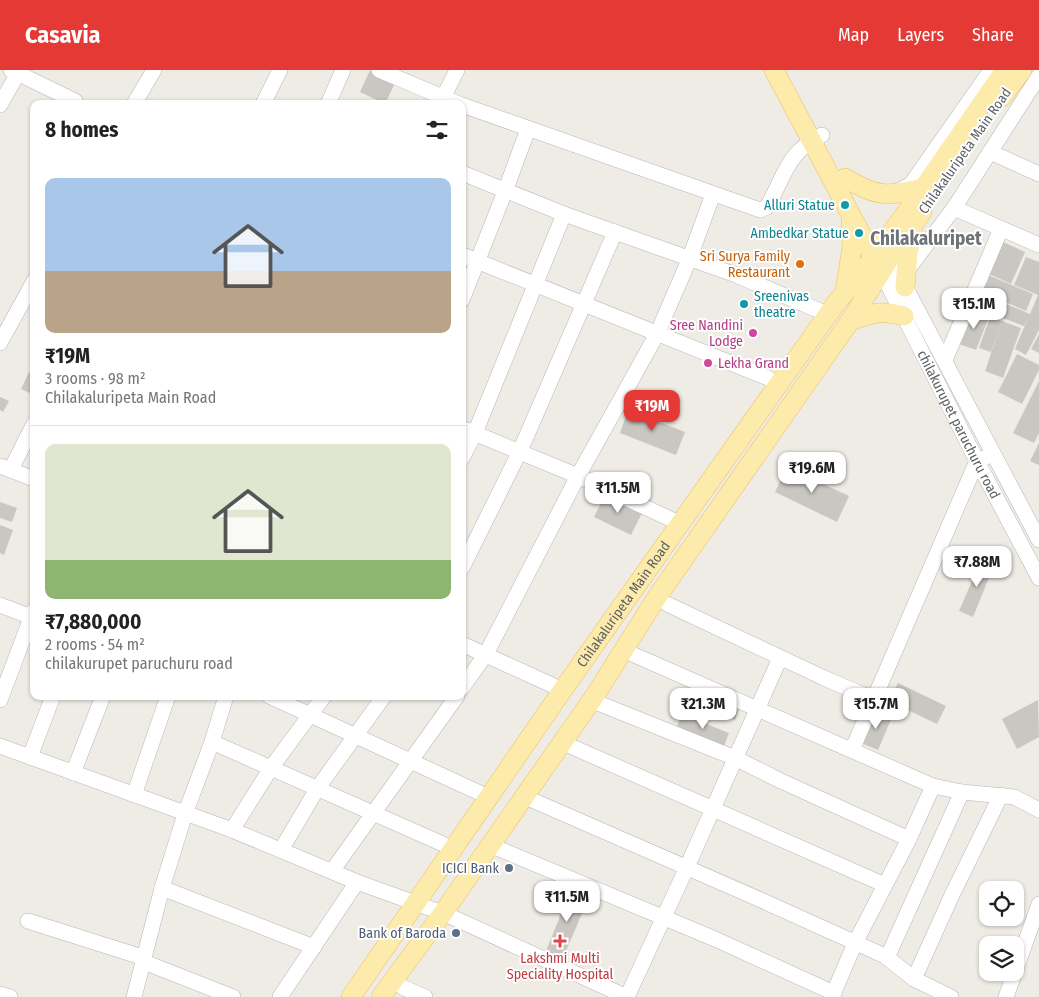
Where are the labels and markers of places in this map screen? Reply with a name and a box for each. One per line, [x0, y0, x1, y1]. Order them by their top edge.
place label: Alluri Statue [764, 197, 835, 214]
marker: Alluri Statue [839, 199, 851, 211]
place label: Ambedkar Statue [751, 225, 849, 242]
marker: Ambedkar Statue [853, 227, 865, 239]
place label: Sri Surya Family Restaurant [700, 248, 791, 281]
marker: Sri Surya Family Restaurant [794, 258, 806, 270]
place label: Sreenivas theatre [754, 288, 809, 321]
pin: ₹15.1M [933, 288, 1015, 330]
marker: Sreenivas theatre [738, 298, 750, 310]
place label: Sree Nandini Lodge [670, 317, 743, 350]
marker: Sree Nandini Lodge [747, 327, 759, 339]
place label: Lekha Grand [718, 355, 789, 372]
marker: Lekha Grand [702, 357, 714, 369]
pin: ₹19M [622, 390, 682, 432]
pin: ₹19.6M [771, 452, 853, 494]
pin: ₹11.5M [577, 472, 659, 514]
pin: ₹7.88M [936, 546, 1018, 588]
pin: ₹21.3M [662, 688, 744, 730]
pin: ₹15.7M [835, 688, 917, 730]
place label: ICICI Bank [442, 860, 499, 877]
marker: ICICI Bank [503, 862, 515, 874]
pin: ₹11.5M [526, 880, 608, 923]
place label: Bank of Baroda [359, 925, 446, 942]
marker: Bank of Baroda [450, 927, 462, 939]
marker: Lakshmi Multi Speciality Hospital [553, 934, 567, 948]
place label: Lakshmi Multi Speciality Hospital [507, 950, 614, 983]

